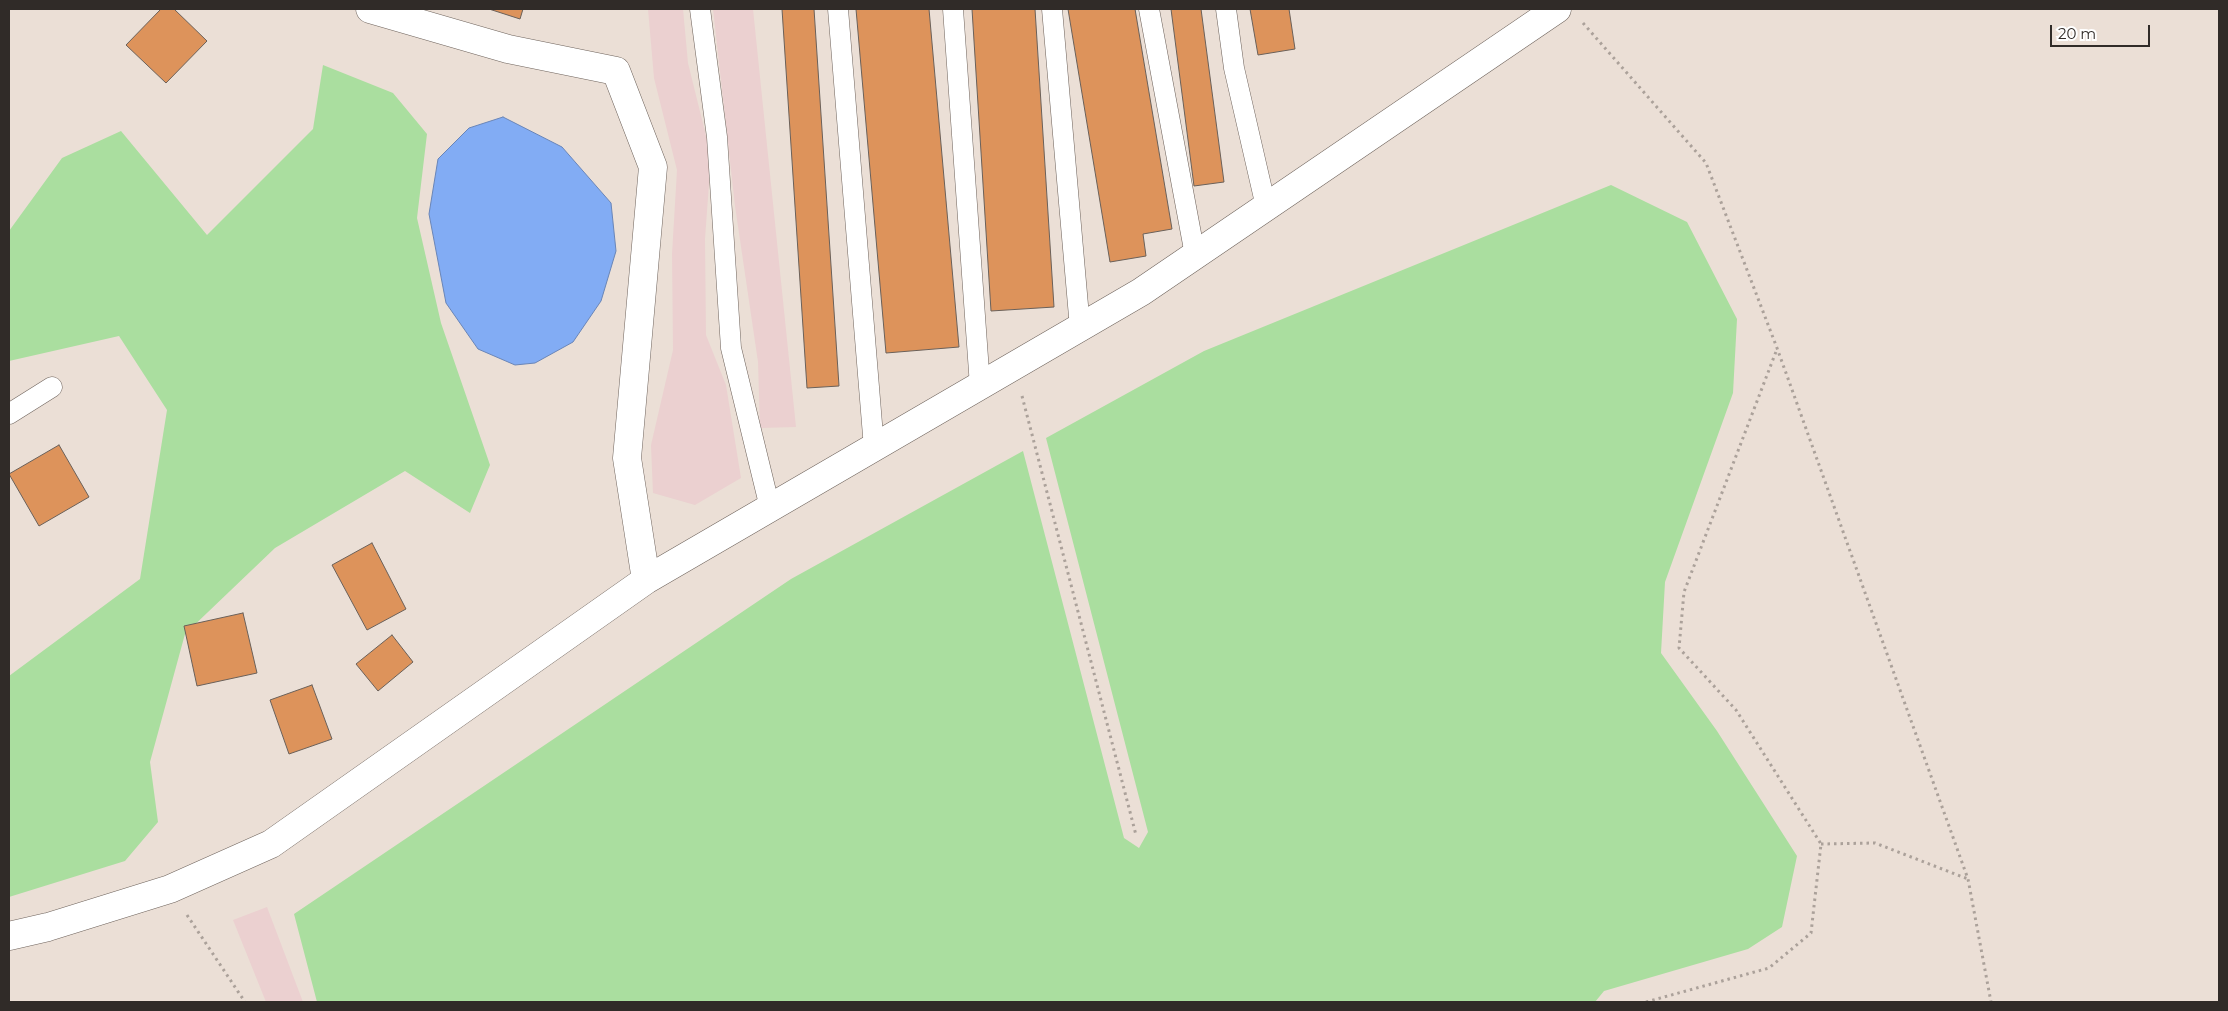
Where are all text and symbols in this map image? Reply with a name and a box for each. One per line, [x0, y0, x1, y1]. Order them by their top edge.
scale bar [2053, 15, 2153, 47]
text: 20 m [2058, 24, 2096, 43]

